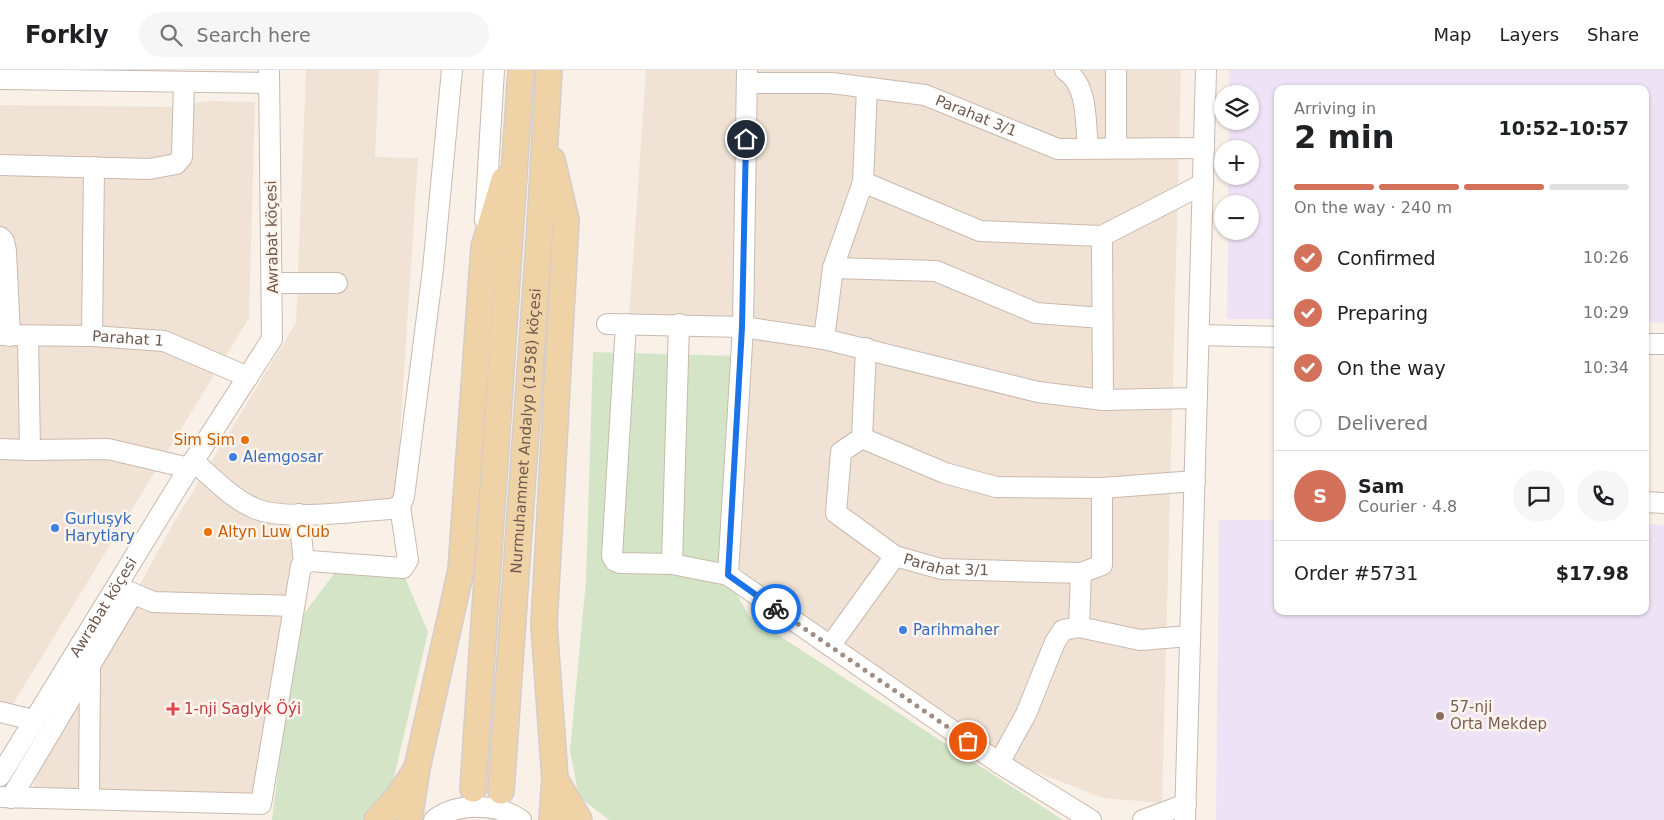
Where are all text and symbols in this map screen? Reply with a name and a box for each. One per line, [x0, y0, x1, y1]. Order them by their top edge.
search box [139, 12, 489, 57]
text: Forkly [25, 21, 109, 49]
icon: search [157, 21, 185, 49]
text: Search here [197, 24, 311, 46]
text: Map [1433, 24, 1471, 45]
text: Layers [1499, 24, 1559, 45]
text: Share [1587, 24, 1639, 45]
map controls [1214, 85, 1259, 240]
button: layers [1214, 85, 1259, 130]
street label: Parahat 3/1 [933, 91, 1020, 140]
text: Arriving in [1294, 99, 1376, 118]
text: 10:52–10:57 [1499, 117, 1629, 139]
pin [725, 118, 767, 160]
text: 2 min [1294, 118, 1395, 156]
icon: home [732, 125, 760, 153]
button: + [1214, 140, 1259, 185]
street label: Awrabat köçesi [262, 180, 282, 294]
button: − [1214, 195, 1259, 240]
text: On the way · 240 m [1294, 198, 1452, 217]
icon: check [1294, 244, 1322, 272]
text: Confirmed [1337, 247, 1436, 269]
text: 10:26 [1583, 248, 1629, 267]
street label: Nurmuhammet Andalyp (1958) köçesi [507, 288, 545, 574]
icon: check [1294, 299, 1322, 327]
text: Preparing [1337, 302, 1428, 324]
text: 10:29 [1583, 303, 1629, 322]
street label: Parahat 1 [91, 327, 164, 350]
icon: check [1294, 354, 1322, 382]
text: On the way [1337, 357, 1446, 379]
text: 10:34 [1583, 358, 1629, 377]
text: Delivered [1337, 412, 1428, 434]
place label: Sim Sim [174, 431, 235, 449]
marker: Sim Sim [239, 434, 251, 446]
place label: Alemgosar [243, 448, 324, 466]
marker: Alemgosar [227, 451, 239, 463]
button: chat [1513, 470, 1565, 522]
button: phone [1577, 470, 1629, 522]
text: Sam [1358, 475, 1404, 497]
text: S [1313, 485, 1327, 507]
text: Courier · 4.8 [1358, 497, 1457, 516]
place label: Gurluşyk Harytlary [65, 510, 135, 545]
marker: Gurluşyk Harytlary [49, 522, 61, 534]
place label: Altyn Luw Club [218, 523, 330, 541]
marker: Altyn Luw Club [202, 526, 214, 538]
street label: Parahat 3/1 [901, 550, 989, 579]
street label: Awrabat köçesi [66, 554, 141, 660]
text: Order #5731 [1294, 562, 1418, 584]
text: $17.98 [1556, 562, 1629, 584]
courier [751, 584, 801, 634]
icon: bike [762, 595, 790, 623]
place label: Parihmaher [913, 621, 1000, 639]
marker: Parihmaher [897, 624, 909, 636]
place label: 57-nji Orta Mekdep [1450, 698, 1547, 733]
place label: 1-nji Saglyk Öýi [184, 699, 301, 718]
marker: 1-nji Saglyk Öýi [166, 702, 180, 716]
marker: 57-nji Orta Mekdep [1434, 710, 1446, 722]
pin [947, 720, 989, 762]
icon: bag [954, 727, 982, 755]

